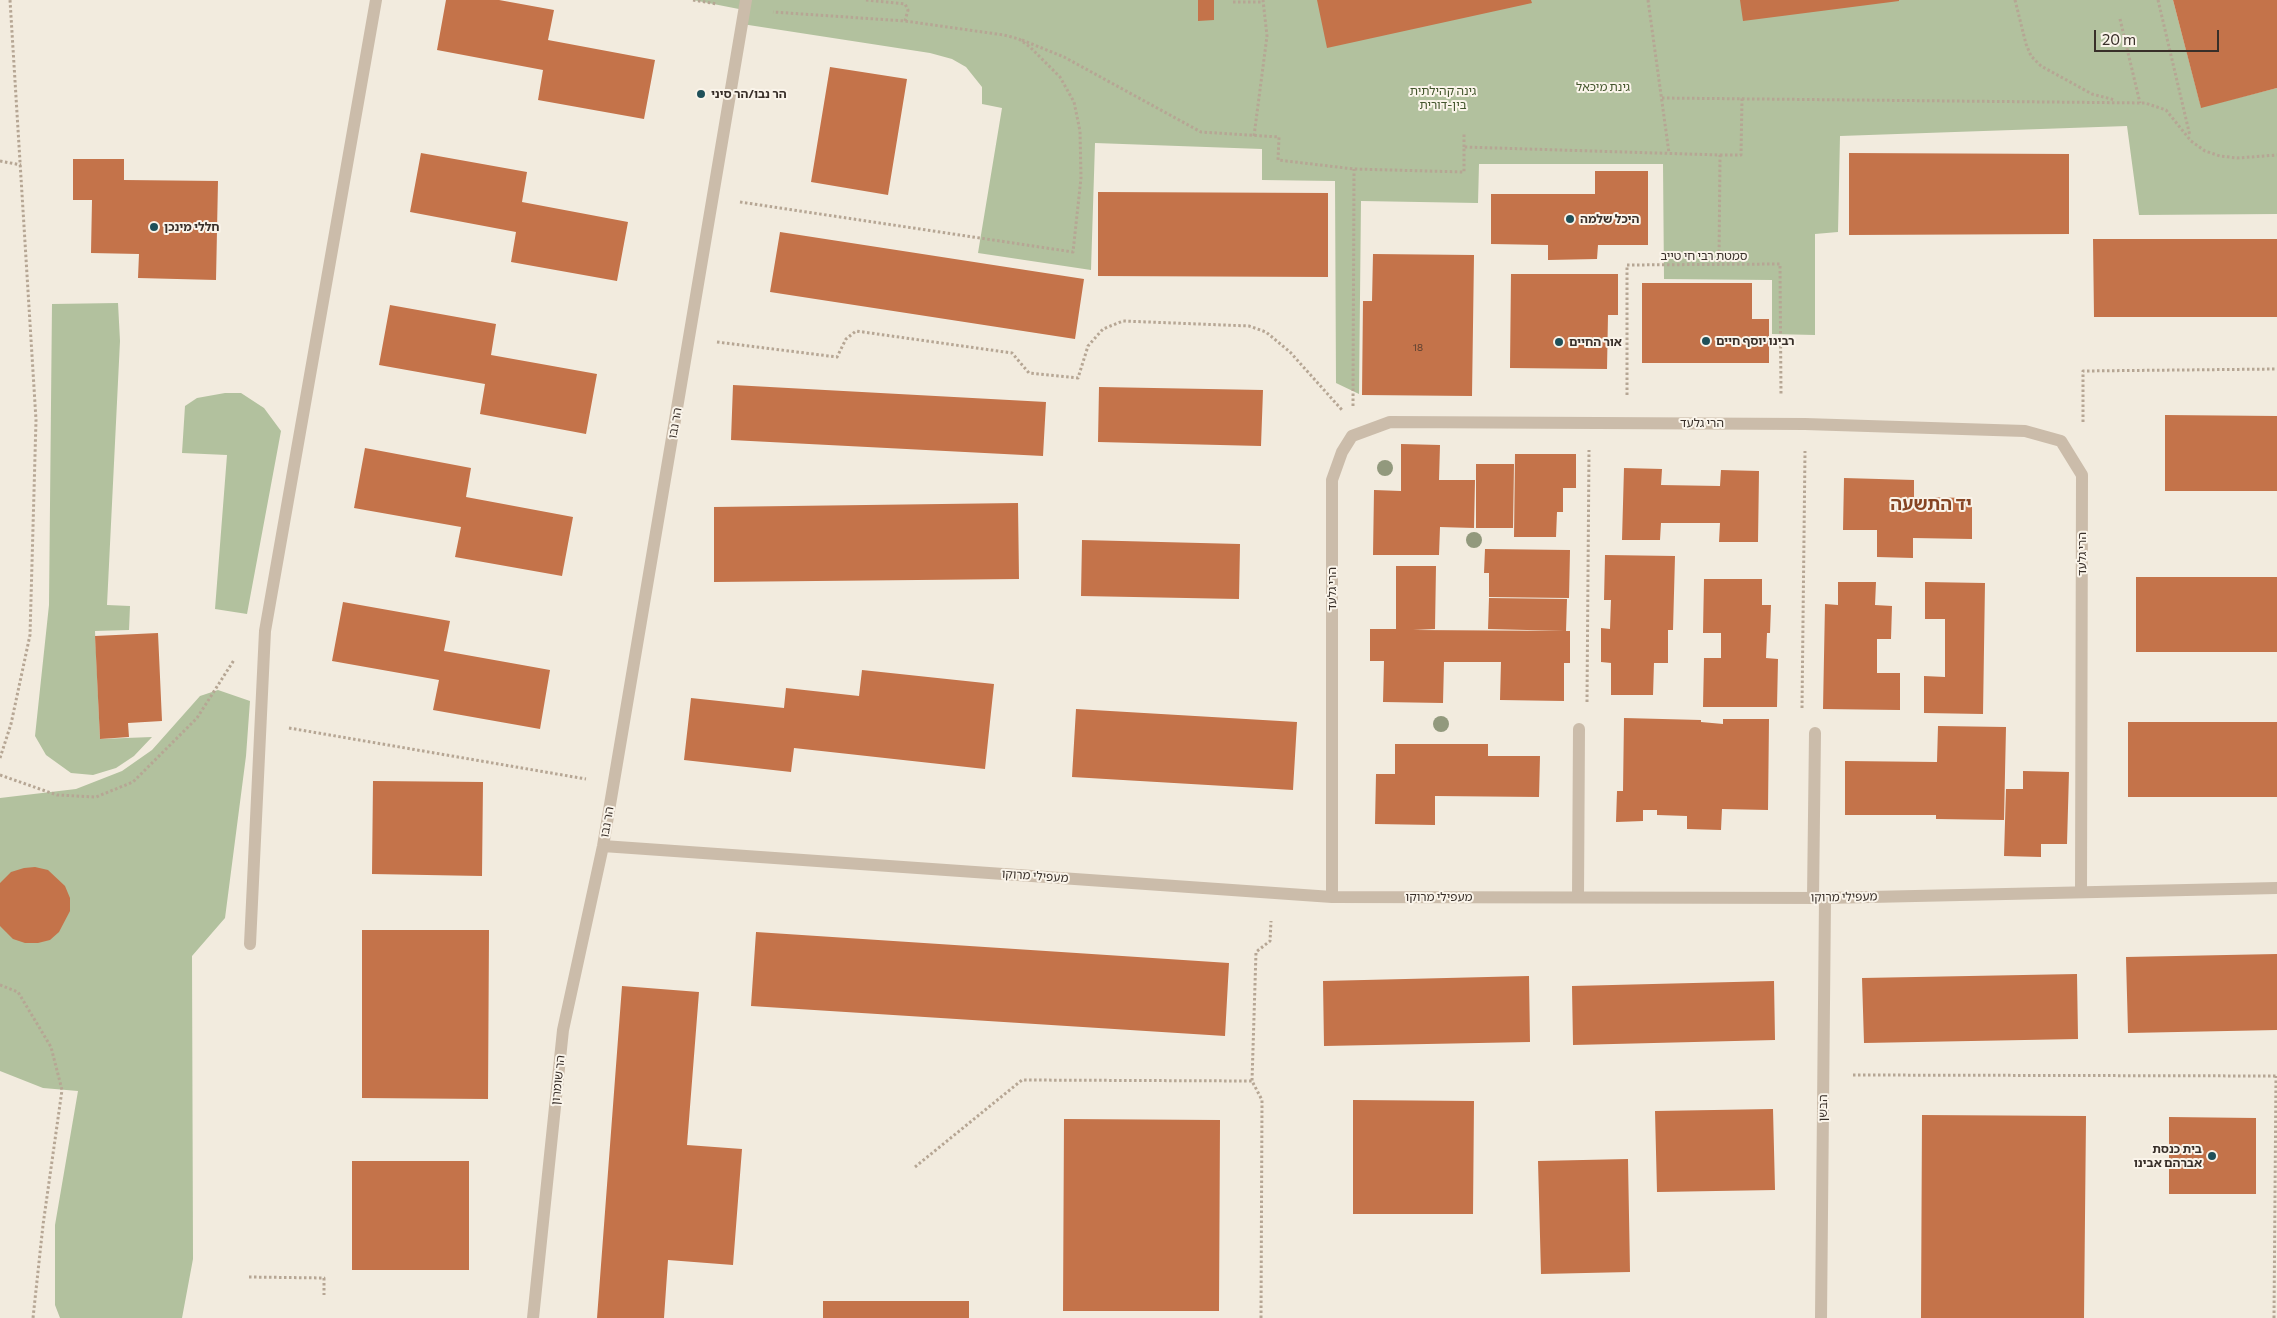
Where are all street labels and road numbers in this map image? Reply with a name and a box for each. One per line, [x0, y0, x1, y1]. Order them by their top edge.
street label: סמטת רבי חי טייב [1661, 249, 1747, 263]
street label: הר נבו [665, 406, 685, 440]
street label: הרי גלעד [1680, 416, 1724, 430]
street label: הרי גלעד [2075, 532, 2089, 576]
street label: הרי גלעד [1325, 567, 1339, 611]
street label: הר נבו [597, 805, 617, 839]
street label: מעפילי מרוקו [1001, 866, 1069, 886]
street label: מעפילי מרוקו [1810, 889, 1878, 905]
street label: מעפילי מרוקו [1406, 890, 1472, 904]
street label: הר שומרון [548, 1054, 568, 1106]
street label: הבשן [1816, 1094, 1830, 1122]

